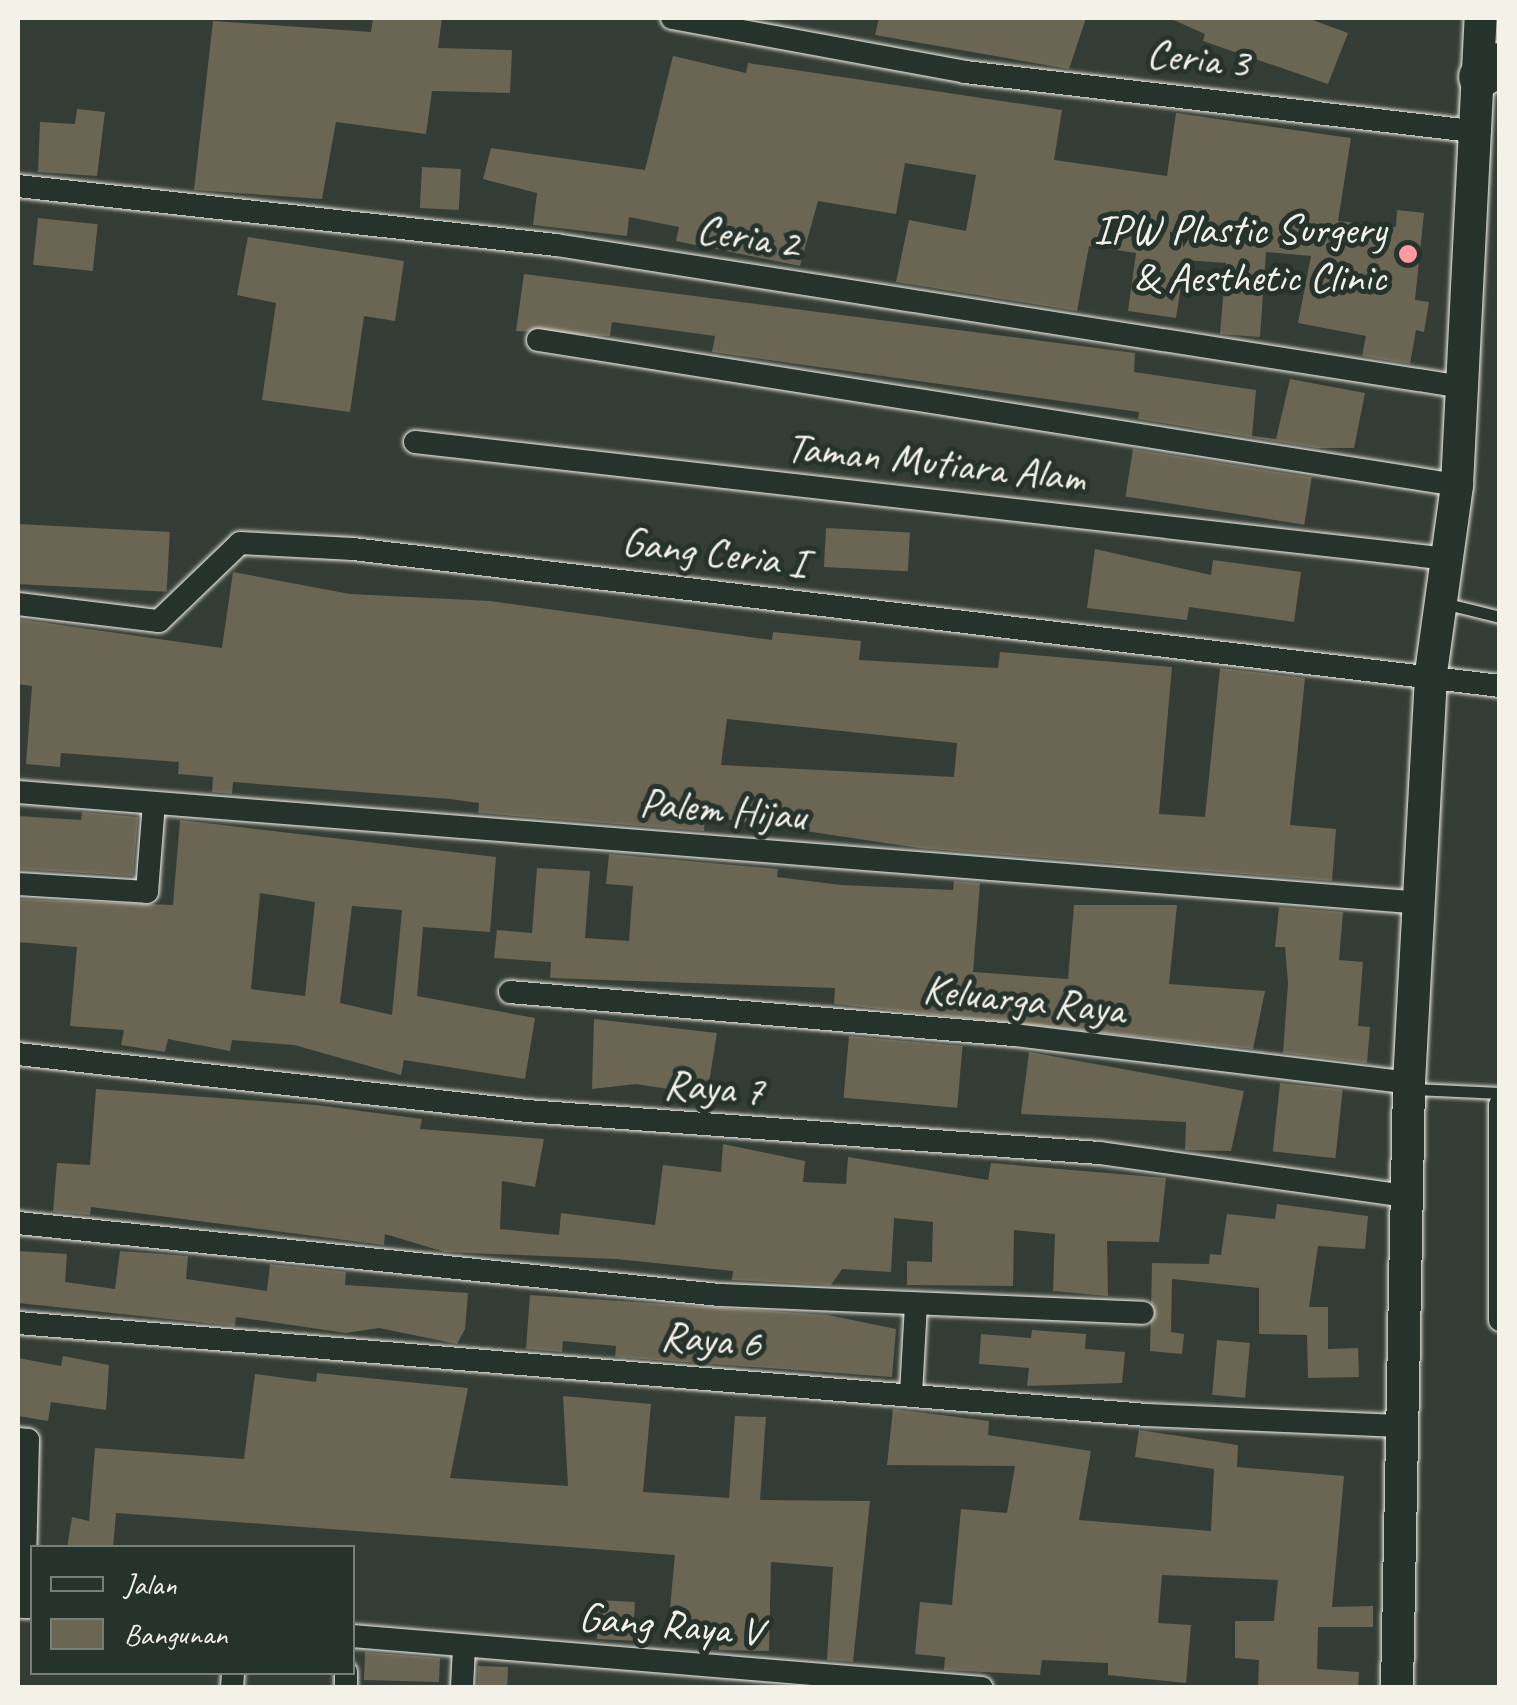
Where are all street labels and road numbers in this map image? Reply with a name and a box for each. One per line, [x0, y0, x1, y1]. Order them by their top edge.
street label: Ceria 3 [1144, 29, 1252, 89]
street label: Ceria 2 [693, 204, 803, 270]
street label: Taman Mutiara Alam [782, 422, 1090, 504]
street label: Gang Ceria I [620, 517, 808, 589]
street label: Palem Hijau [638, 778, 808, 842]
street label: Keluarga Raya [921, 964, 1127, 1036]
street label: Raya 7 [662, 1059, 766, 1117]
street label: Raya 6 [659, 1311, 763, 1369]
street label: Gang Raya V [576, 1592, 764, 1658]

